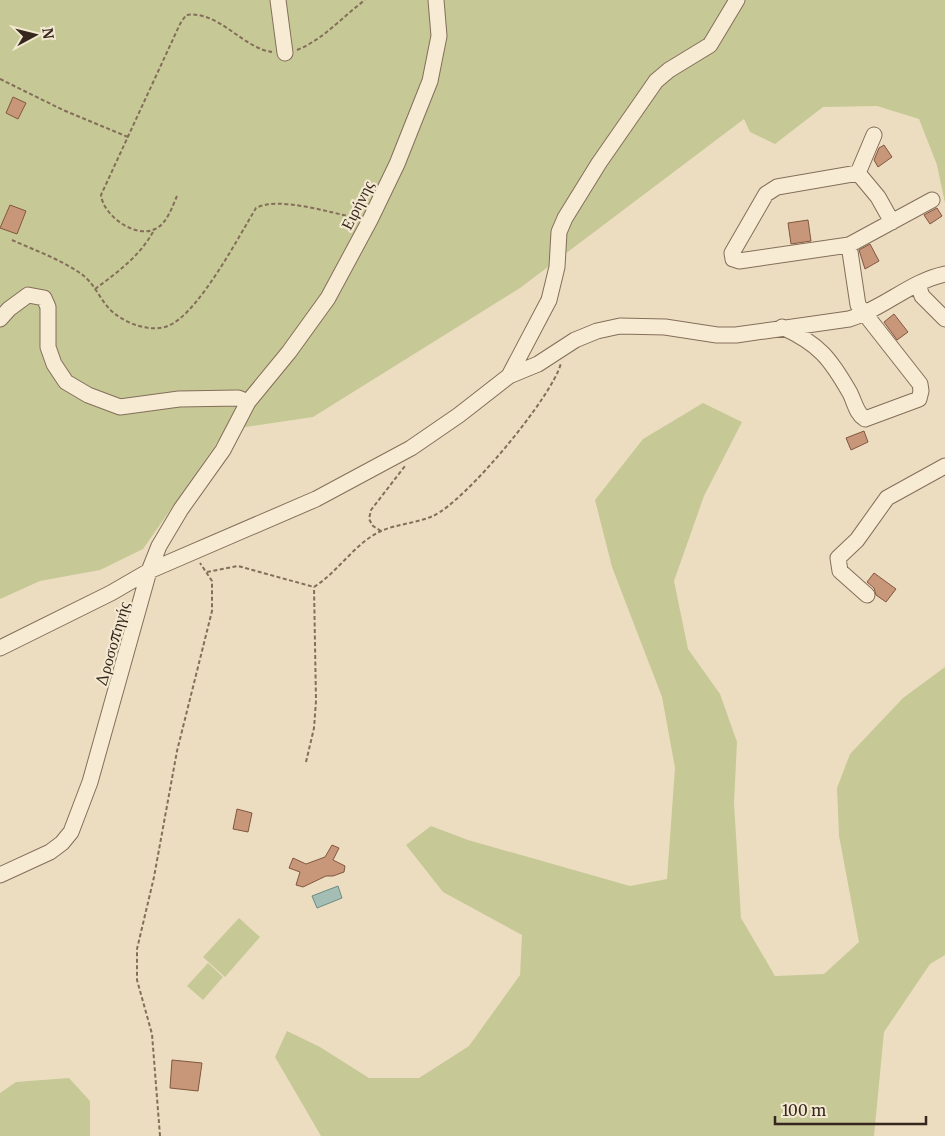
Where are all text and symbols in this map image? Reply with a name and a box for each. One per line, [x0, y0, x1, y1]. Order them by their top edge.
north arrow [10, 10, 60, 60]
text: N [38, 27, 58, 40]
street label: Ειρήνης [336, 177, 378, 233]
street label: Δροσοπηγής [90, 599, 134, 689]
scale bar [775, 1094, 926, 1126]
text: 100 m [782, 1101, 826, 1120]

